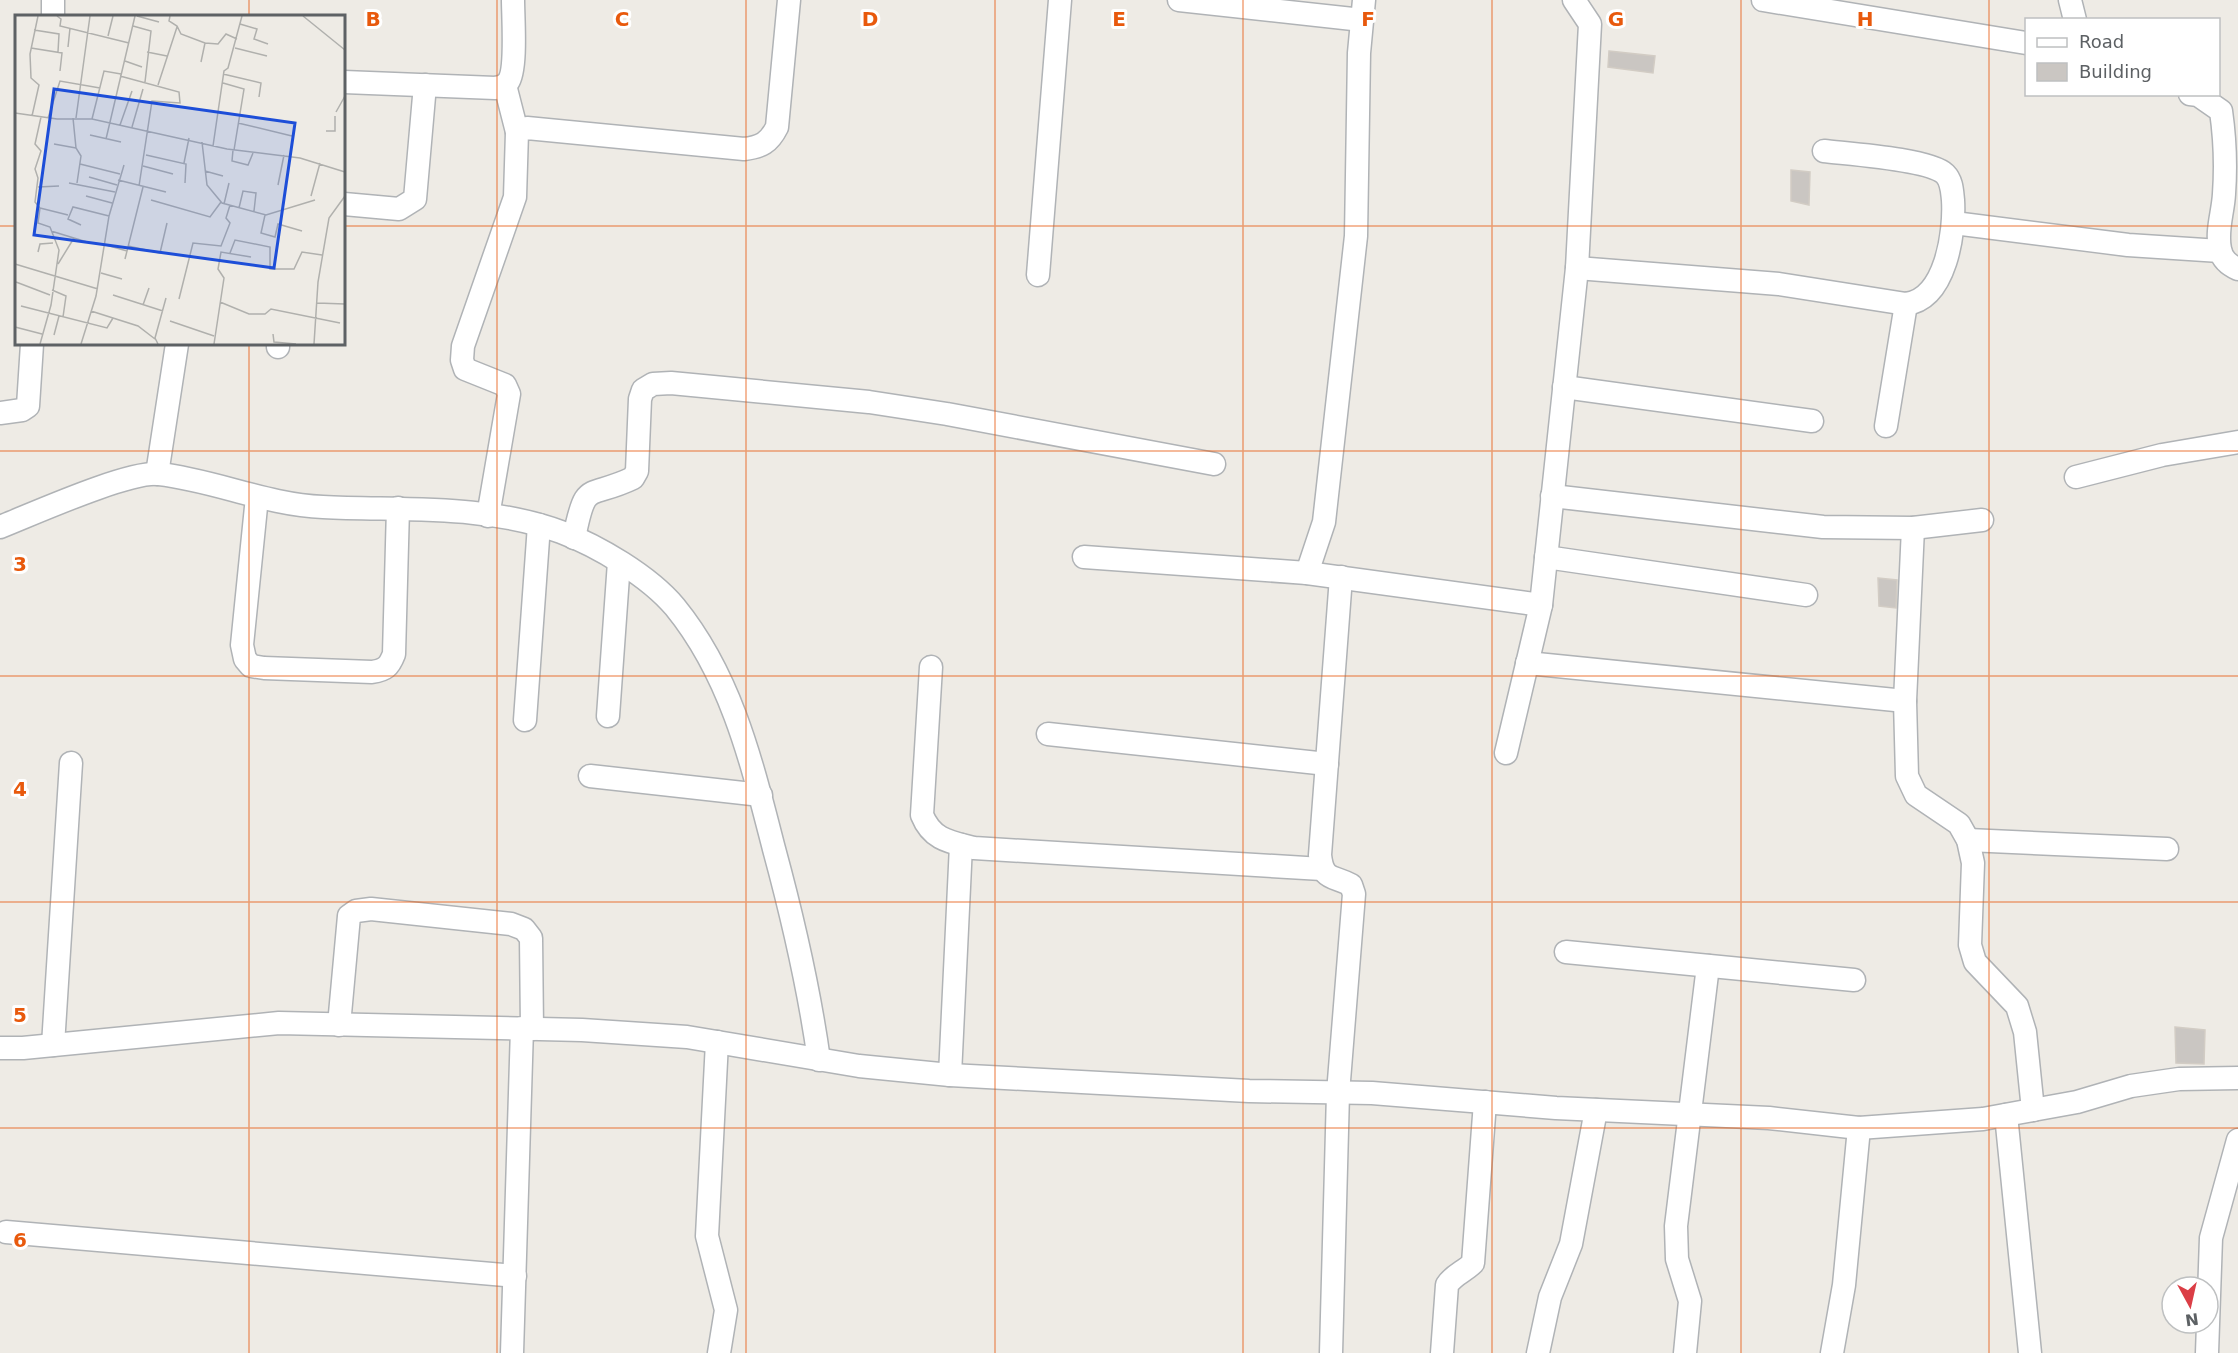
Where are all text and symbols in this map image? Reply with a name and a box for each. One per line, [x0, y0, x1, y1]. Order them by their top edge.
text: B [365, 7, 381, 31]
text: C [615, 7, 629, 31]
text: D [862, 7, 878, 31]
text: E [1112, 7, 1126, 31]
text: F [1361, 7, 1375, 31]
text: G [1608, 7, 1624, 31]
text: H [1857, 7, 1873, 31]
inset map [15, 15, 345, 345]
legend [2025, 18, 2220, 96]
text: Road [2079, 31, 2124, 52]
text: Building [2079, 61, 2152, 82]
text: 3 [13, 552, 27, 576]
text: 4 [13, 777, 27, 801]
text: 5 [13, 1003, 27, 1027]
text: 6 [13, 1228, 27, 1252]
north arrow [2160, 1275, 2220, 1335]
text: N [2184, 1309, 2200, 1330]

